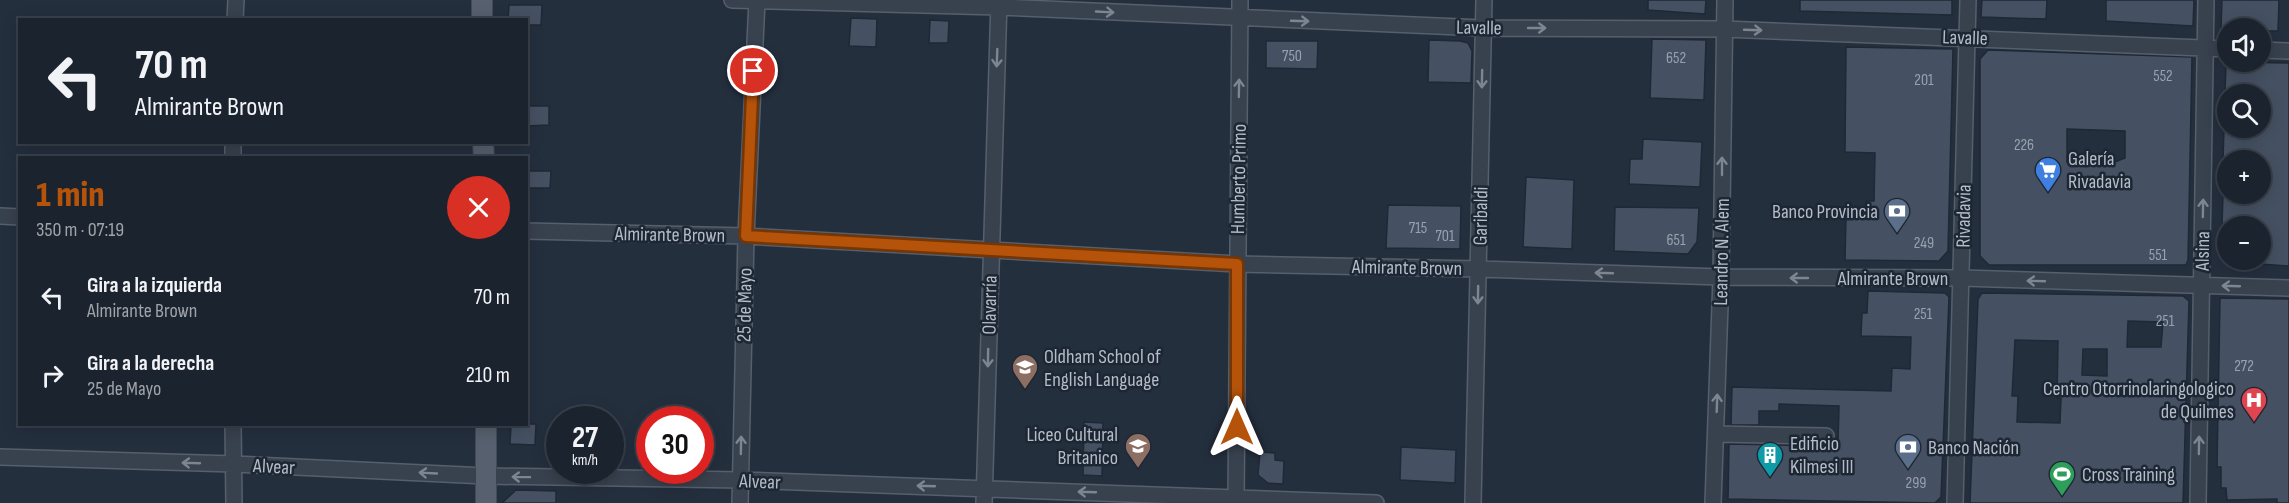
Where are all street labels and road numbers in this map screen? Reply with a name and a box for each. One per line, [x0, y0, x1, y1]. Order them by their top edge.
street label: Lavalle [1456, 16, 1502, 40]
street label: Lavalle [1942, 25, 1988, 51]
street label: Humberto Primo [1226, 124, 1252, 234]
street label: Rivadavia [1951, 184, 1977, 248]
street label: Garibaldi [1468, 186, 1494, 246]
street label: Leandro N. Alem [1709, 198, 1735, 306]
street label: Almirante Brown [614, 222, 725, 248]
street label: Alsina [2191, 231, 2215, 272]
street label: Almirante Brown [1351, 255, 1462, 281]
street label: Almirante Brown [1837, 267, 1948, 291]
street label: 25 de Mayo [732, 268, 758, 342]
street label: Olavarría [977, 275, 1003, 335]
street label: Alvear [252, 454, 296, 480]
street label: Alvear [738, 469, 781, 495]

